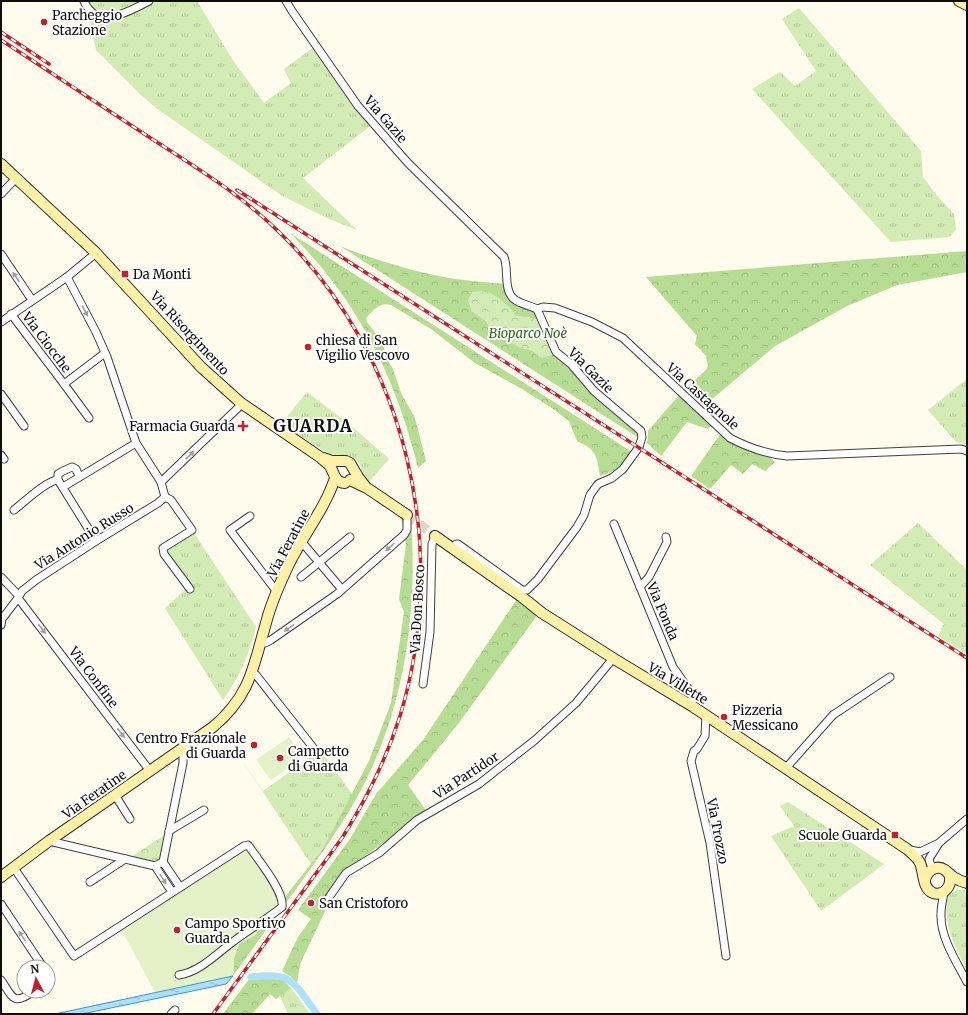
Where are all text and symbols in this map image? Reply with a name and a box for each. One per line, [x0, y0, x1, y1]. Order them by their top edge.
place label: Parcheggio Stazione [52, 7, 122, 39]
marker: Parcheggio Stazione [39, 17, 49, 27]
street label: Via Gazie [360, 91, 411, 147]
place label: Da Monti [133, 266, 191, 283]
marker: Da Monti [120, 269, 130, 279]
one-way arrow [12, 272, 20, 282]
street label: Via Risorgimento [146, 287, 233, 379]
one-way arrow [82, 306, 89, 317]
street label: Via Ciocche [18, 308, 75, 376]
park label: Bioparco Noè [489, 325, 567, 342]
place label: chiesa di San Vigilio Vescovo [315, 332, 410, 364]
marker: chiesa di San Vigilio Vescovo [303, 342, 313, 352]
street label: Via Gazie [564, 343, 617, 397]
street label: Via Castagnole [662, 359, 743, 434]
district label: GUARDA [273, 415, 353, 437]
place label: Farmacia Guarda [129, 418, 235, 435]
marker: Farmacia Guarda [238, 421, 248, 431]
one-way arrow [185, 450, 195, 460]
street label: Via Antonio Russo [31, 499, 137, 574]
street label: Via Feratine [263, 506, 314, 581]
one-way arrow [385, 543, 396, 552]
street label: Via Don Bosco [407, 564, 428, 655]
street label: Via Fonda [642, 579, 682, 643]
one-way arrow [38, 624, 46, 635]
one-way arrow [283, 624, 294, 632]
street label: Via Confine [65, 643, 122, 711]
street label: Via Villette [644, 658, 711, 708]
place label: Pizzeria Messicano [732, 702, 798, 734]
marker: Pizzeria Messicano [719, 712, 729, 722]
one-way arrow [117, 727, 125, 738]
place label: Centro Frazionale di Guarda [136, 730, 246, 762]
marker: Centro Frazionale di Guarda [249, 740, 259, 750]
place label: Campetto di Guarda [288, 743, 349, 775]
street label: Via Partidor [430, 748, 502, 803]
marker: Campetto di Guarda [275, 753, 285, 763]
street label: Via Feratine [58, 766, 130, 823]
street label: Via Trozzo [703, 796, 732, 866]
place label: Scuole Guarda [798, 827, 887, 844]
marker: Scuole Guarda [890, 830, 900, 840]
one-way arrow [160, 873, 167, 885]
place label: San Cristoforo [319, 895, 408, 912]
marker: San Cristoforo [306, 898, 316, 908]
place label: Campo Sportivo Guarda [185, 915, 286, 947]
marker: Campo Sportivo Guarda [172, 925, 182, 935]
one-way arrow [18, 930, 26, 941]
north arrow [16, 959, 56, 999]
text: N [30, 962, 40, 977]

